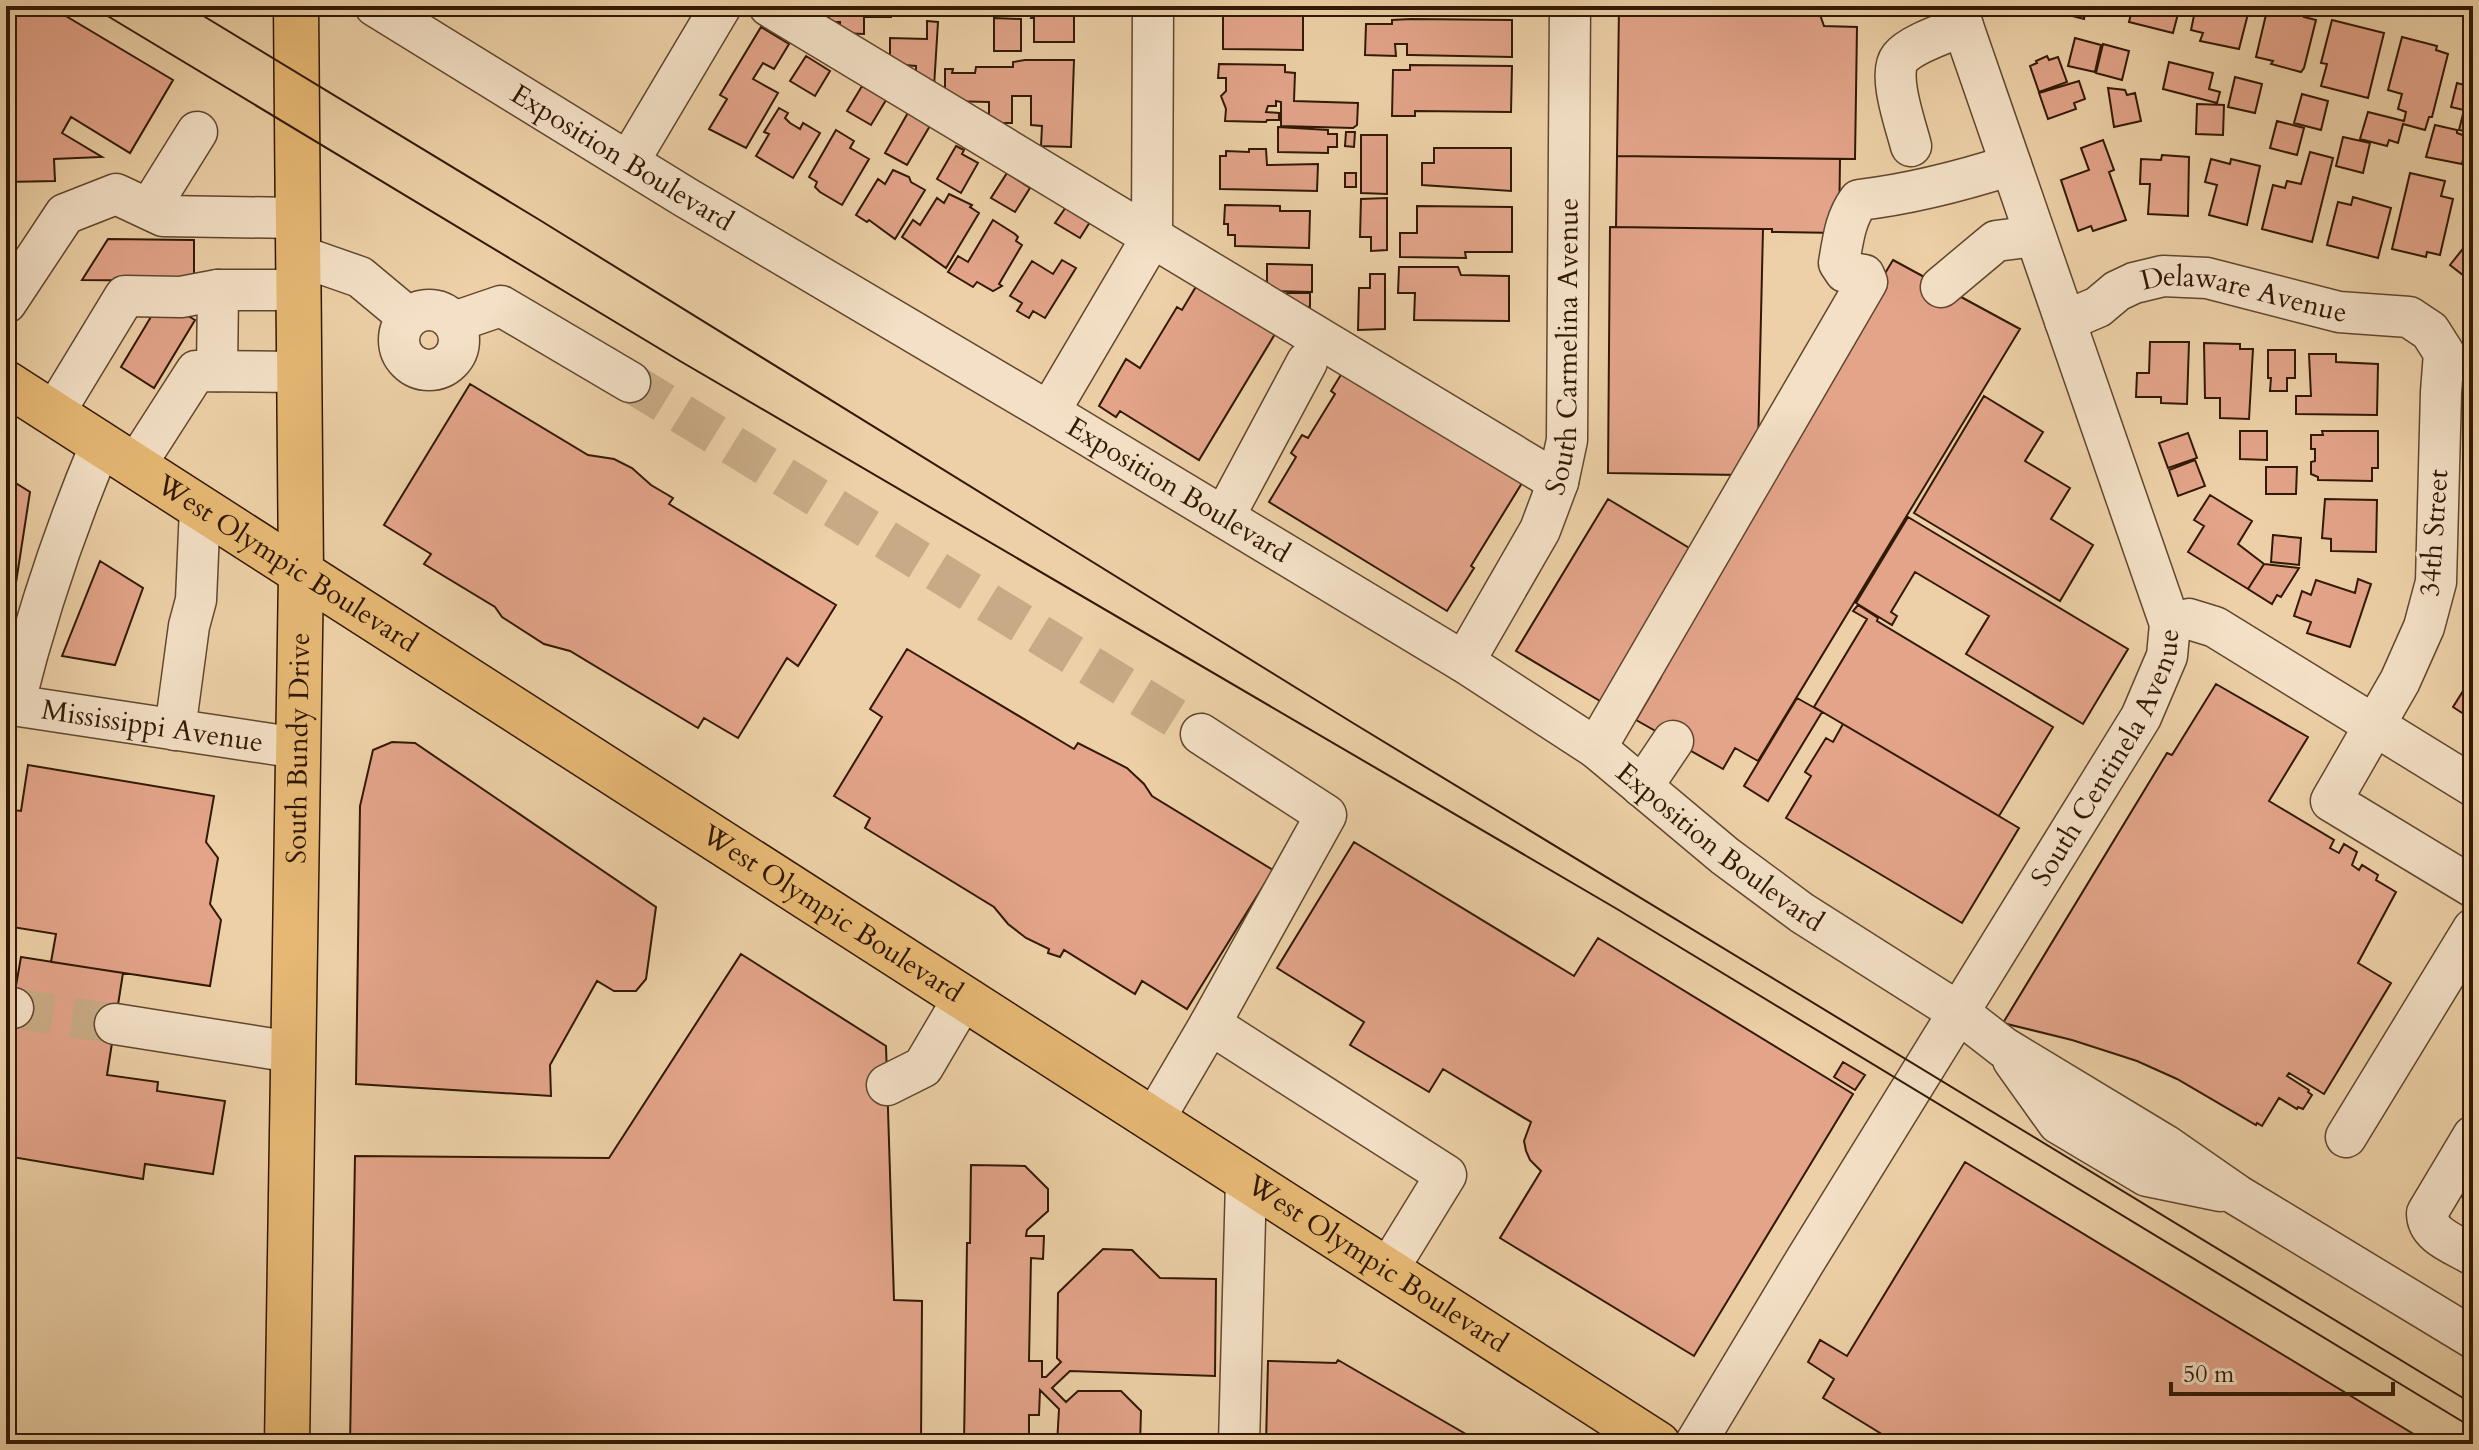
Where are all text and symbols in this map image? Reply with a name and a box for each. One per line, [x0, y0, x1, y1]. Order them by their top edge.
street label: Exposition Boulevard [504, 75, 741, 240]
street label: South Carmelina Avenue [1536, 197, 1588, 500]
street label: Delaware Avenue [2137, 257, 2348, 331]
street label: Exposition Boulevard [1060, 408, 1297, 572]
street label: West Olympic Boulevard [148, 465, 425, 661]
street label: 34th Street [2411, 468, 2457, 598]
street label: South Centinela Avenue [2022, 627, 2188, 893]
street label: South Bundy Drive [277, 632, 319, 864]
street label: Mississippi Avenue [39, 691, 266, 761]
street label: Exposition Boulevard [1608, 754, 1831, 941]
street label: West Olympic Boulevard [694, 815, 970, 1012]
street label: West Olympic Boulevard [1239, 1165, 1515, 1362]
scale bar [2171, 1346, 2393, 1396]
text: 50 m [2183, 1358, 2235, 1391]

